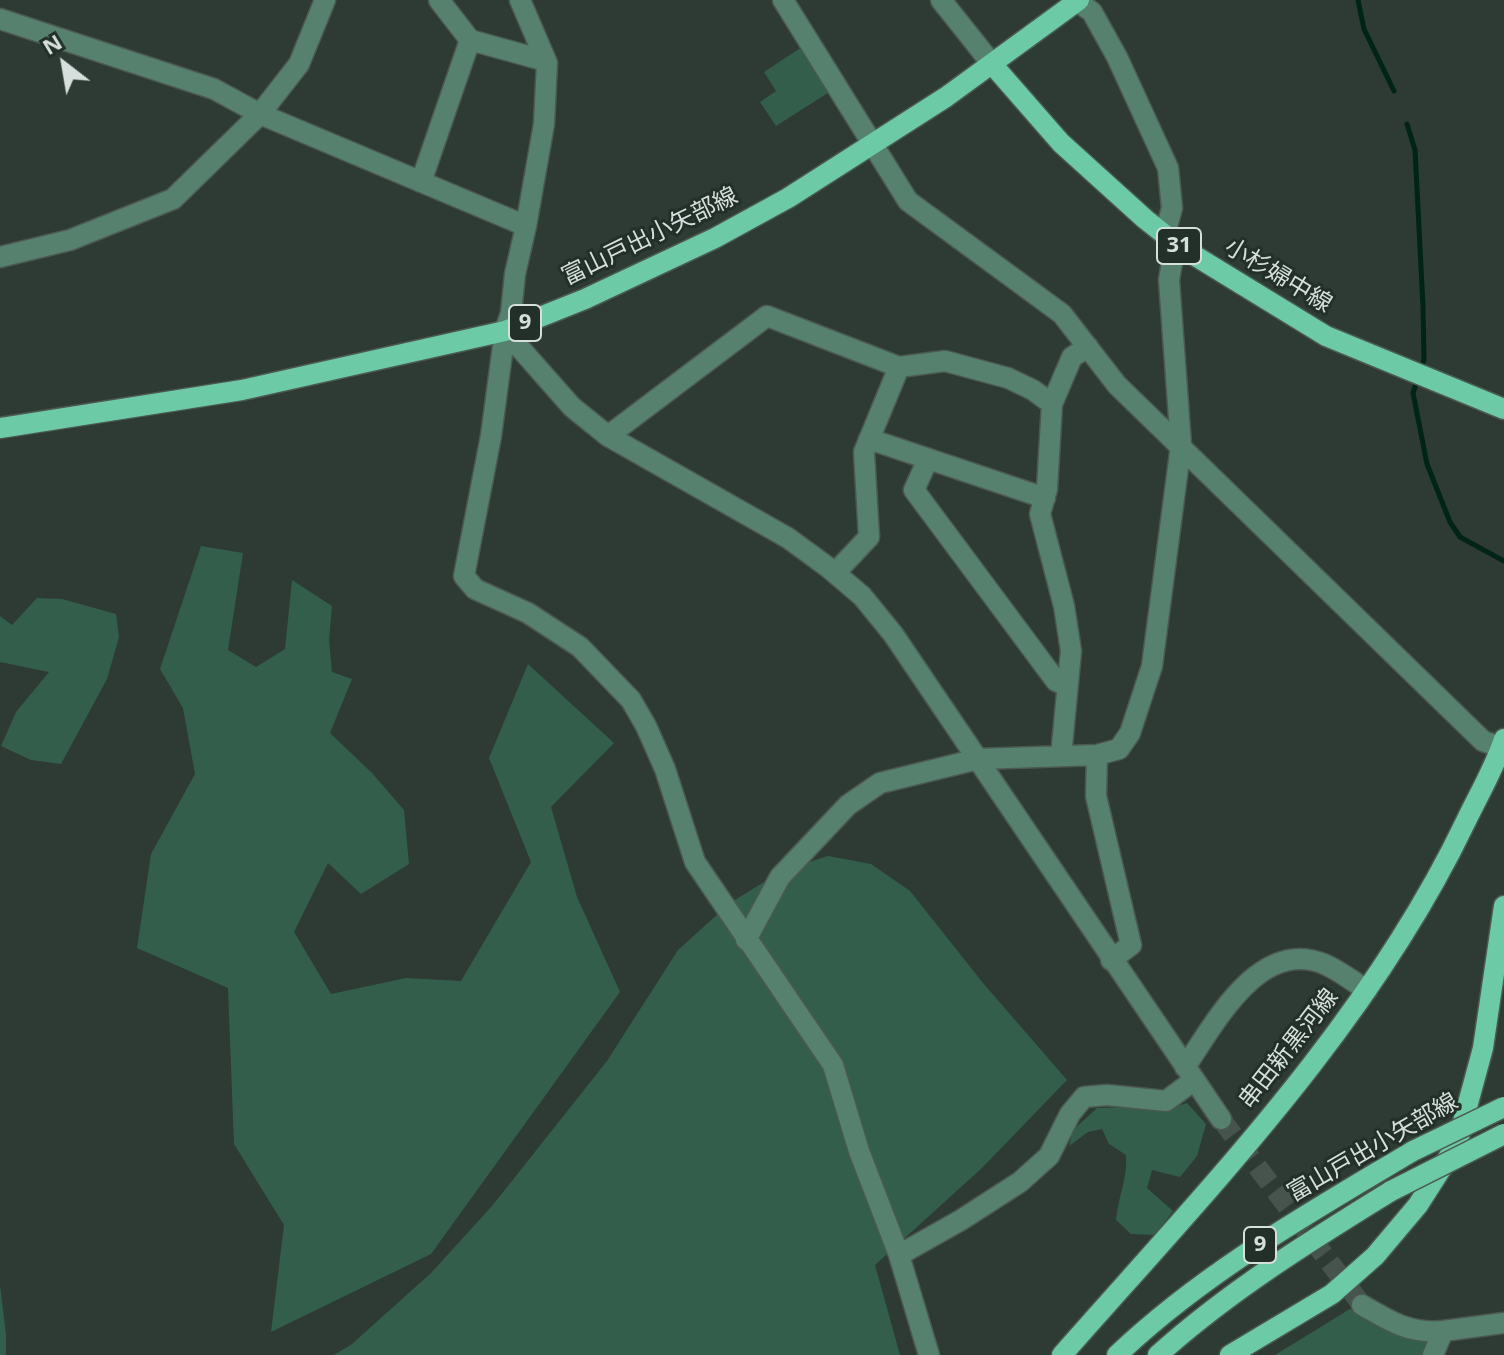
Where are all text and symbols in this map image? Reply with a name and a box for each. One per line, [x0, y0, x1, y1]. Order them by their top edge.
north arrow [24, 24, 104, 104]
text: N [36, 26, 67, 61]
street label: 富山戸出小矢部線 [557, 182, 743, 292]
road number: 31 [1157, 228, 1201, 264]
street label: 小杉婦中線 [1219, 233, 1337, 319]
road number: 9 [509, 305, 541, 341]
street label: 串田新黒河線 [1233, 983, 1345, 1115]
street label: 富山戸出小矢部線 [1283, 1088, 1463, 1208]
road number: 9 [1244, 1227, 1276, 1263]

